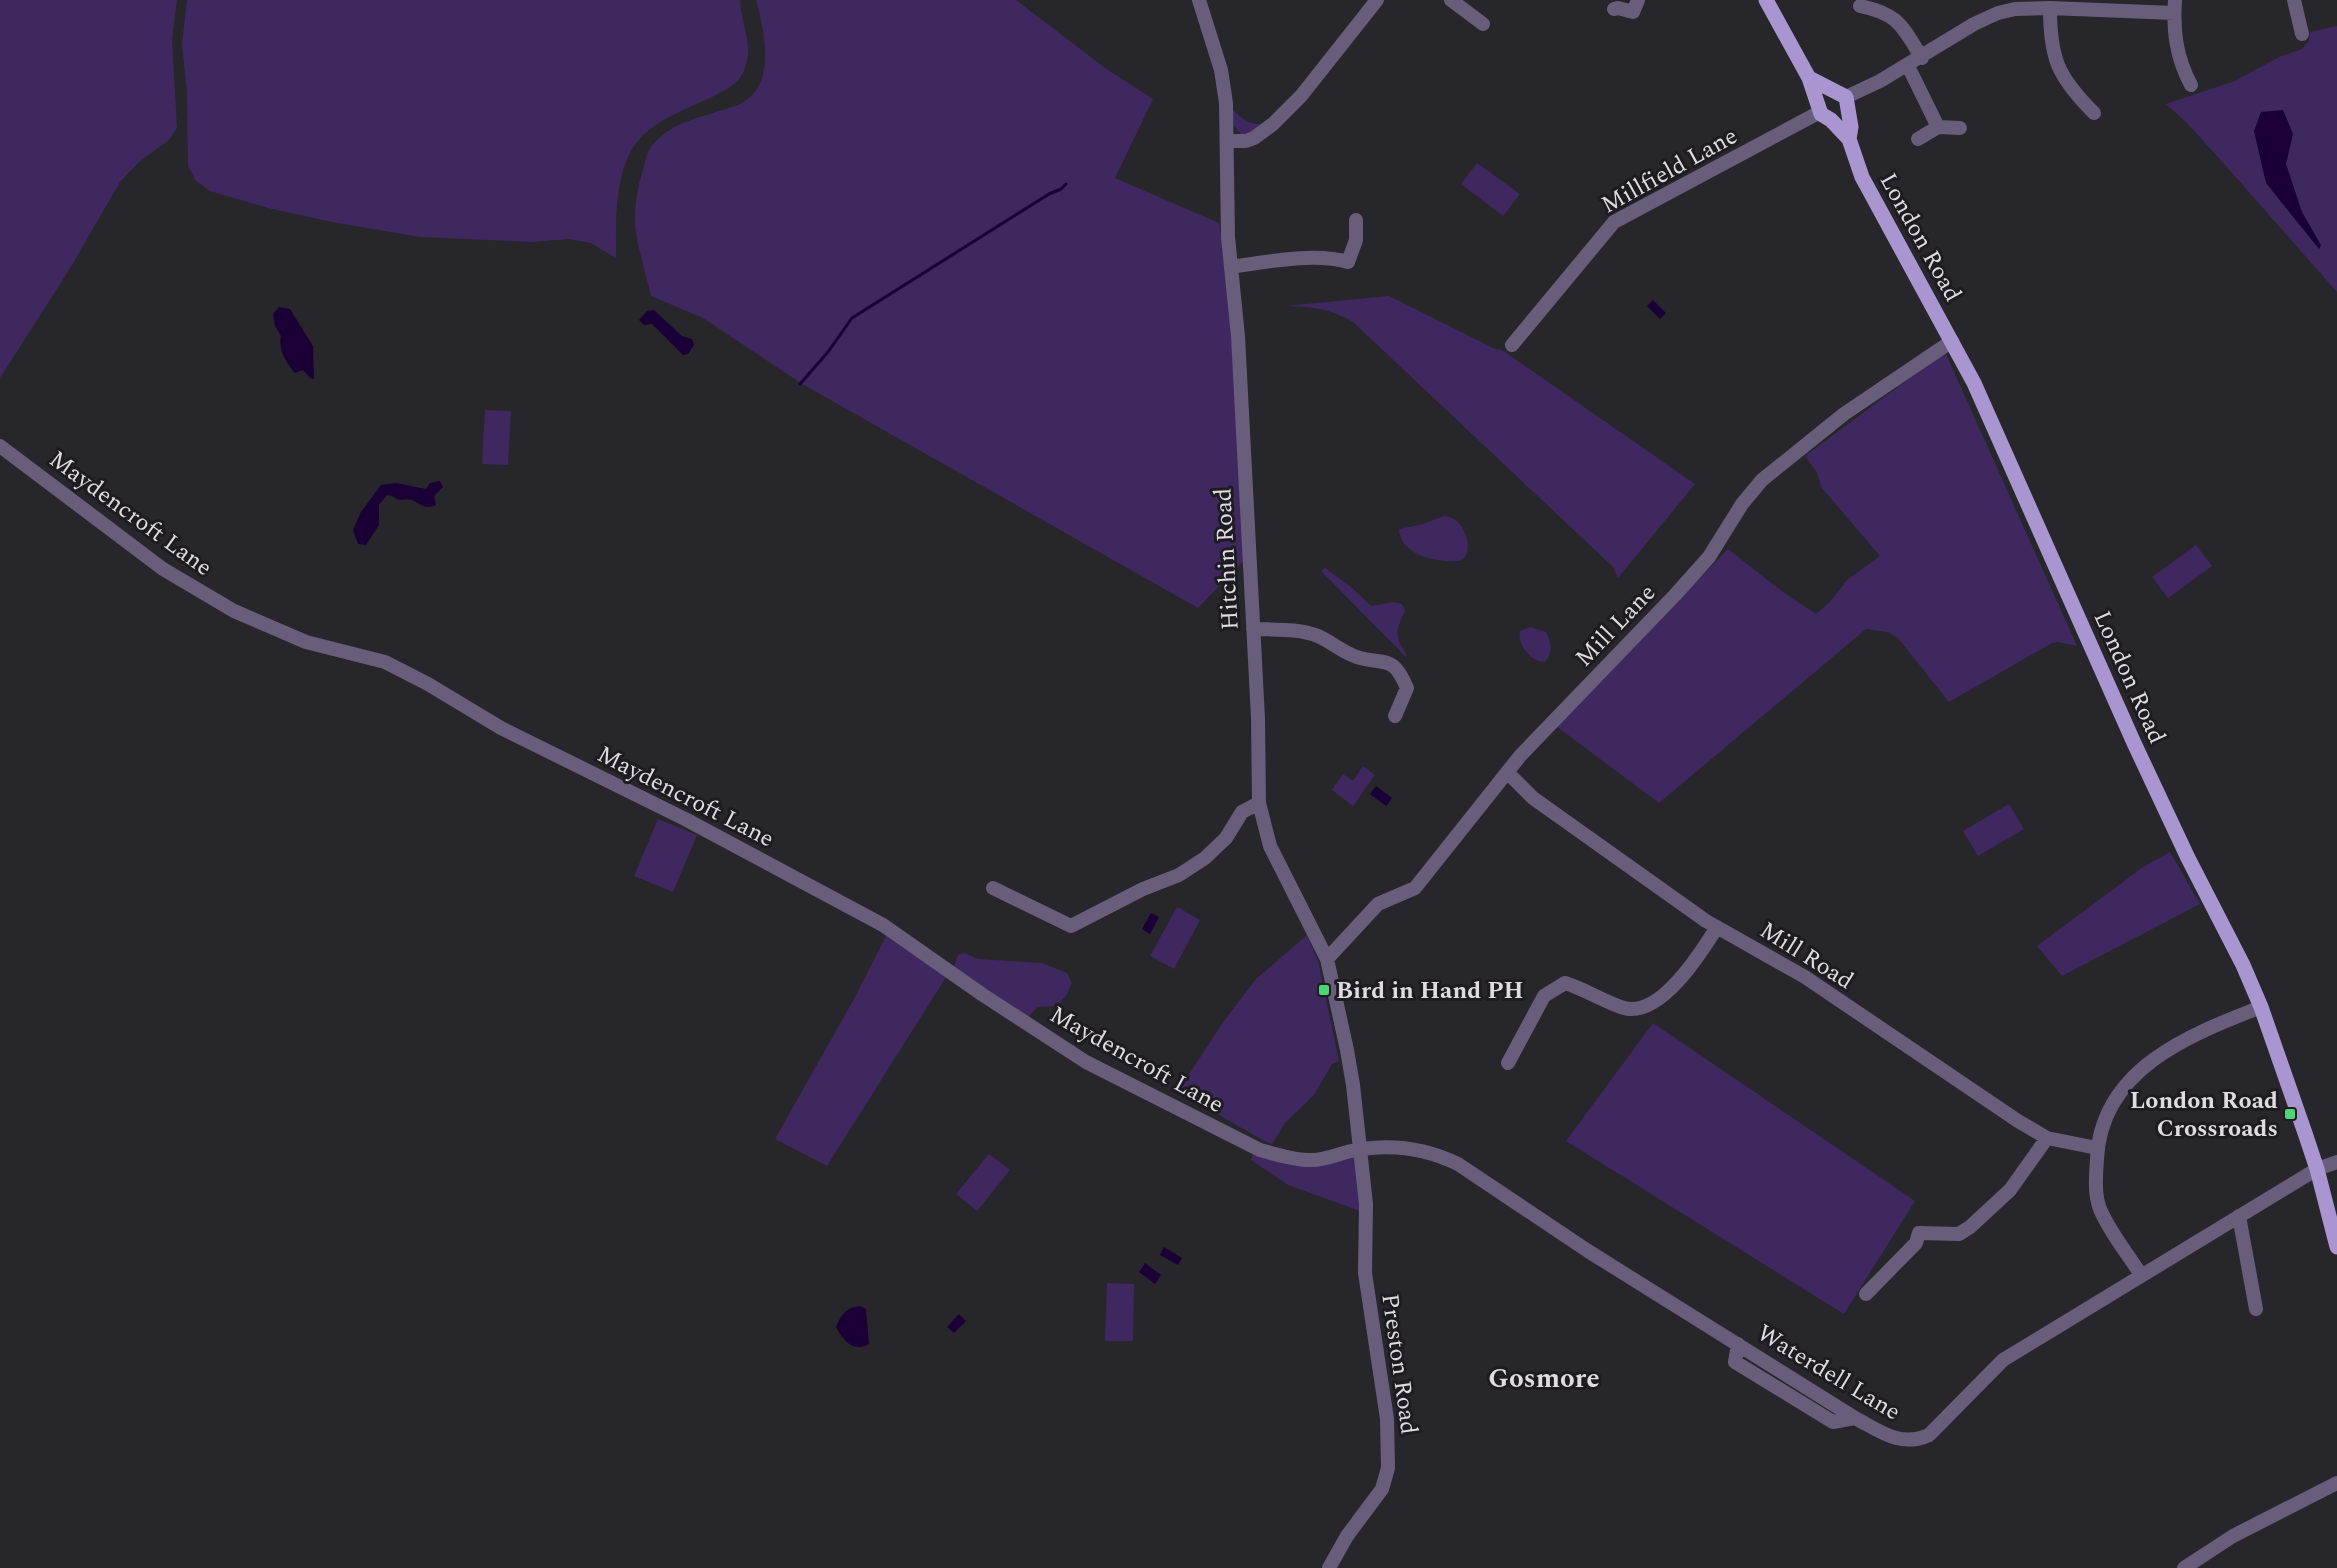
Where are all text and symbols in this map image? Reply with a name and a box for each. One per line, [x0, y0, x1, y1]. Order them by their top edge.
street label: Millfield Lane [1595, 119, 1744, 223]
street label: London Road [1870, 166, 1970, 309]
street label: Maydencroft Lane [41, 442, 220, 585]
street label: Hitchin Road [1205, 487, 1249, 631]
street label: Mill Lane [1567, 576, 1664, 675]
street label: London Road [2084, 605, 2175, 750]
street label: Maydencroft Lane [591, 737, 780, 857]
street label: Mill Road [1753, 913, 1860, 999]
place label: Bird in Hand PH [1336, 973, 1524, 1009]
marker: Bird in Hand PH [1317, 983, 1331, 997]
street label: Maydencroft Lane [1043, 997, 1230, 1123]
place label: London Road Crossroads [2130, 1083, 2278, 1147]
marker: London Road Crossroads [2283, 1107, 2297, 1121]
street label: Preston Road [1371, 1291, 1427, 1437]
street label: Waterdell Lane [1750, 1316, 1907, 1430]
district label: Gosmore [1488, 1358, 1600, 1400]

